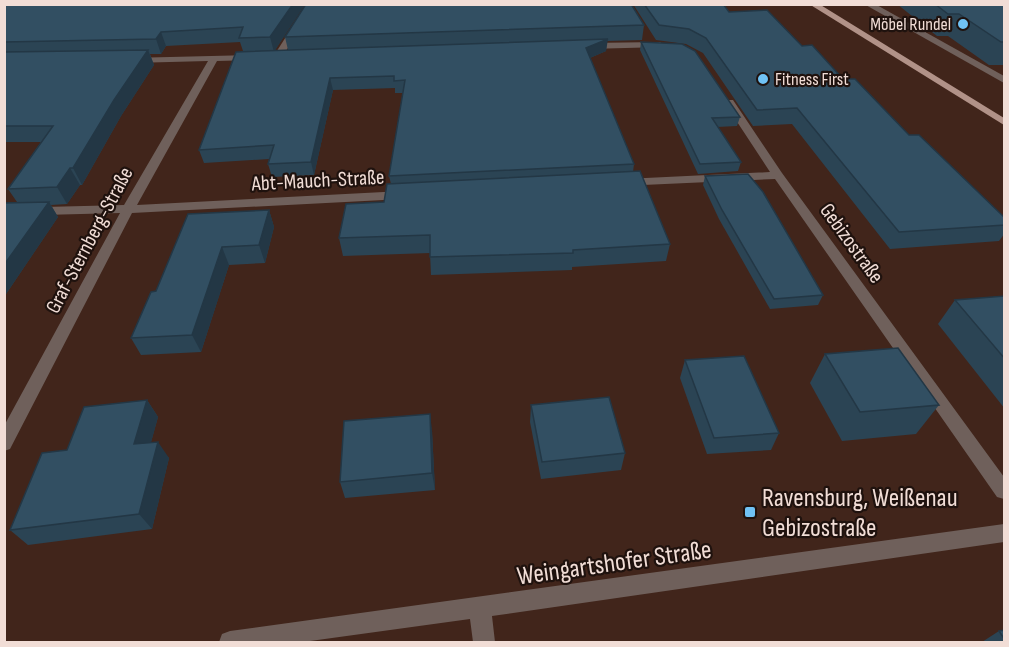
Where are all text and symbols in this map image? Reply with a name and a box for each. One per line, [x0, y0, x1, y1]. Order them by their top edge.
place label: Möbel Rundel [870, 14, 951, 35]
marker: Möbel Rundel [956, 17, 970, 31]
place label: Fitness First [775, 69, 849, 90]
marker: Fitness First [756, 72, 770, 86]
street label: Graf-Sternberg-Straße [40, 163, 138, 318]
street label: Abt-Mauch-Straße [250, 165, 385, 197]
street label: Gebizostraße [814, 199, 889, 288]
place label: Ravensburg, Weißenau Gebizostraße [762, 483, 958, 544]
marker: Ravensburg, Weißenau Gebizostraße [743, 505, 757, 519]
street label: Weingartshofer Straße [515, 534, 713, 592]

